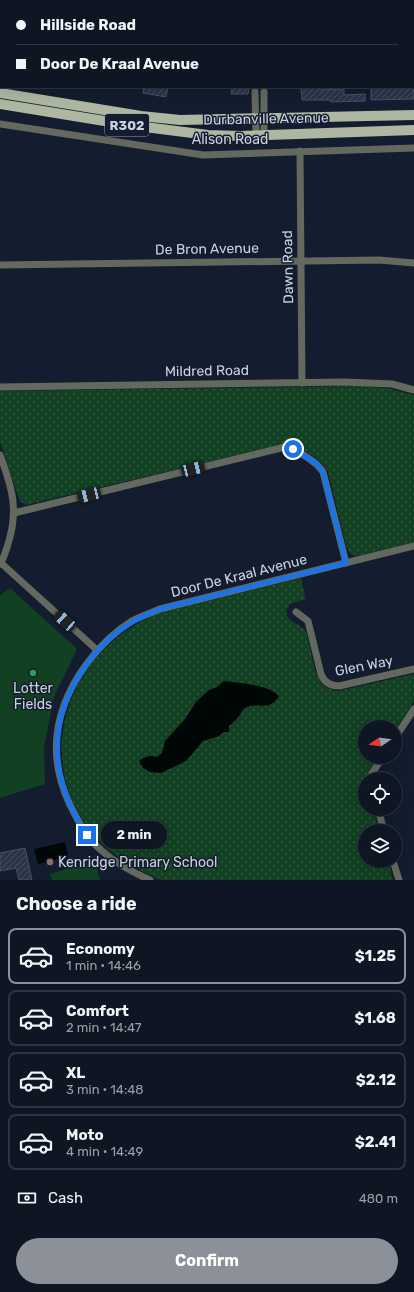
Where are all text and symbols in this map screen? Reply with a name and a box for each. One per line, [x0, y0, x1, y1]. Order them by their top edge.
text: Hillside Road [40, 16, 136, 34]
text: Door De Kraal Avenue [40, 55, 199, 73]
street label: Durbanville Avenue [203, 109, 329, 129]
road number: R302 [105, 114, 149, 136]
street label: Alison Road [192, 131, 268, 148]
street label: Dawn Road [279, 230, 297, 304]
street label: De Bron Avenue [155, 240, 259, 258]
street label: Mildred Road [165, 362, 249, 380]
route start [284, 440, 302, 458]
car [180, 460, 206, 478]
car [76, 486, 102, 504]
street label: Door De Kraal Avenue [169, 551, 309, 601]
car [52, 609, 78, 633]
street label: Glen Way [334, 652, 395, 680]
marker: Lotter Fields [28, 668, 38, 678]
place label: Lotter Fields [13, 680, 54, 713]
north arrow [358, 720, 402, 764]
map controls [358, 720, 402, 868]
button: locate [358, 772, 402, 816]
callout: 2 min [101, 821, 167, 849]
button: layers [358, 824, 402, 868]
route end [78, 826, 96, 844]
text: 2 min [116, 827, 152, 842]
place label: Kenridge Primary School [58, 854, 217, 871]
marker: Kenridge Primary School [45, 857, 55, 867]
text: Choose a ride [16, 893, 137, 915]
icon: car [18, 938, 54, 974]
text: Economy [66, 940, 135, 958]
text: $1.25 [355, 947, 396, 965]
text: 1 min · 14:46 [66, 958, 141, 973]
icon: car [18, 1000, 54, 1036]
text: Comfort [66, 1002, 129, 1020]
text: $1.68 [354, 1009, 396, 1027]
text: 2 min · 14:47 [66, 1020, 142, 1035]
icon: car [18, 1062, 54, 1098]
text: XL [66, 1064, 85, 1082]
text: $2.12 [356, 1071, 396, 1089]
text: 3 min · 14:48 [66, 1082, 144, 1097]
icon: car [18, 1124, 54, 1160]
text: Moto [66, 1126, 104, 1144]
text: $2.41 [355, 1133, 396, 1151]
text: 4 min · 14:49 [66, 1144, 143, 1159]
icon: cash [16, 1187, 38, 1209]
text: Cash [48, 1189, 83, 1207]
text: 480 m [359, 1191, 398, 1206]
button: Confirm [16, 1238, 398, 1284]

